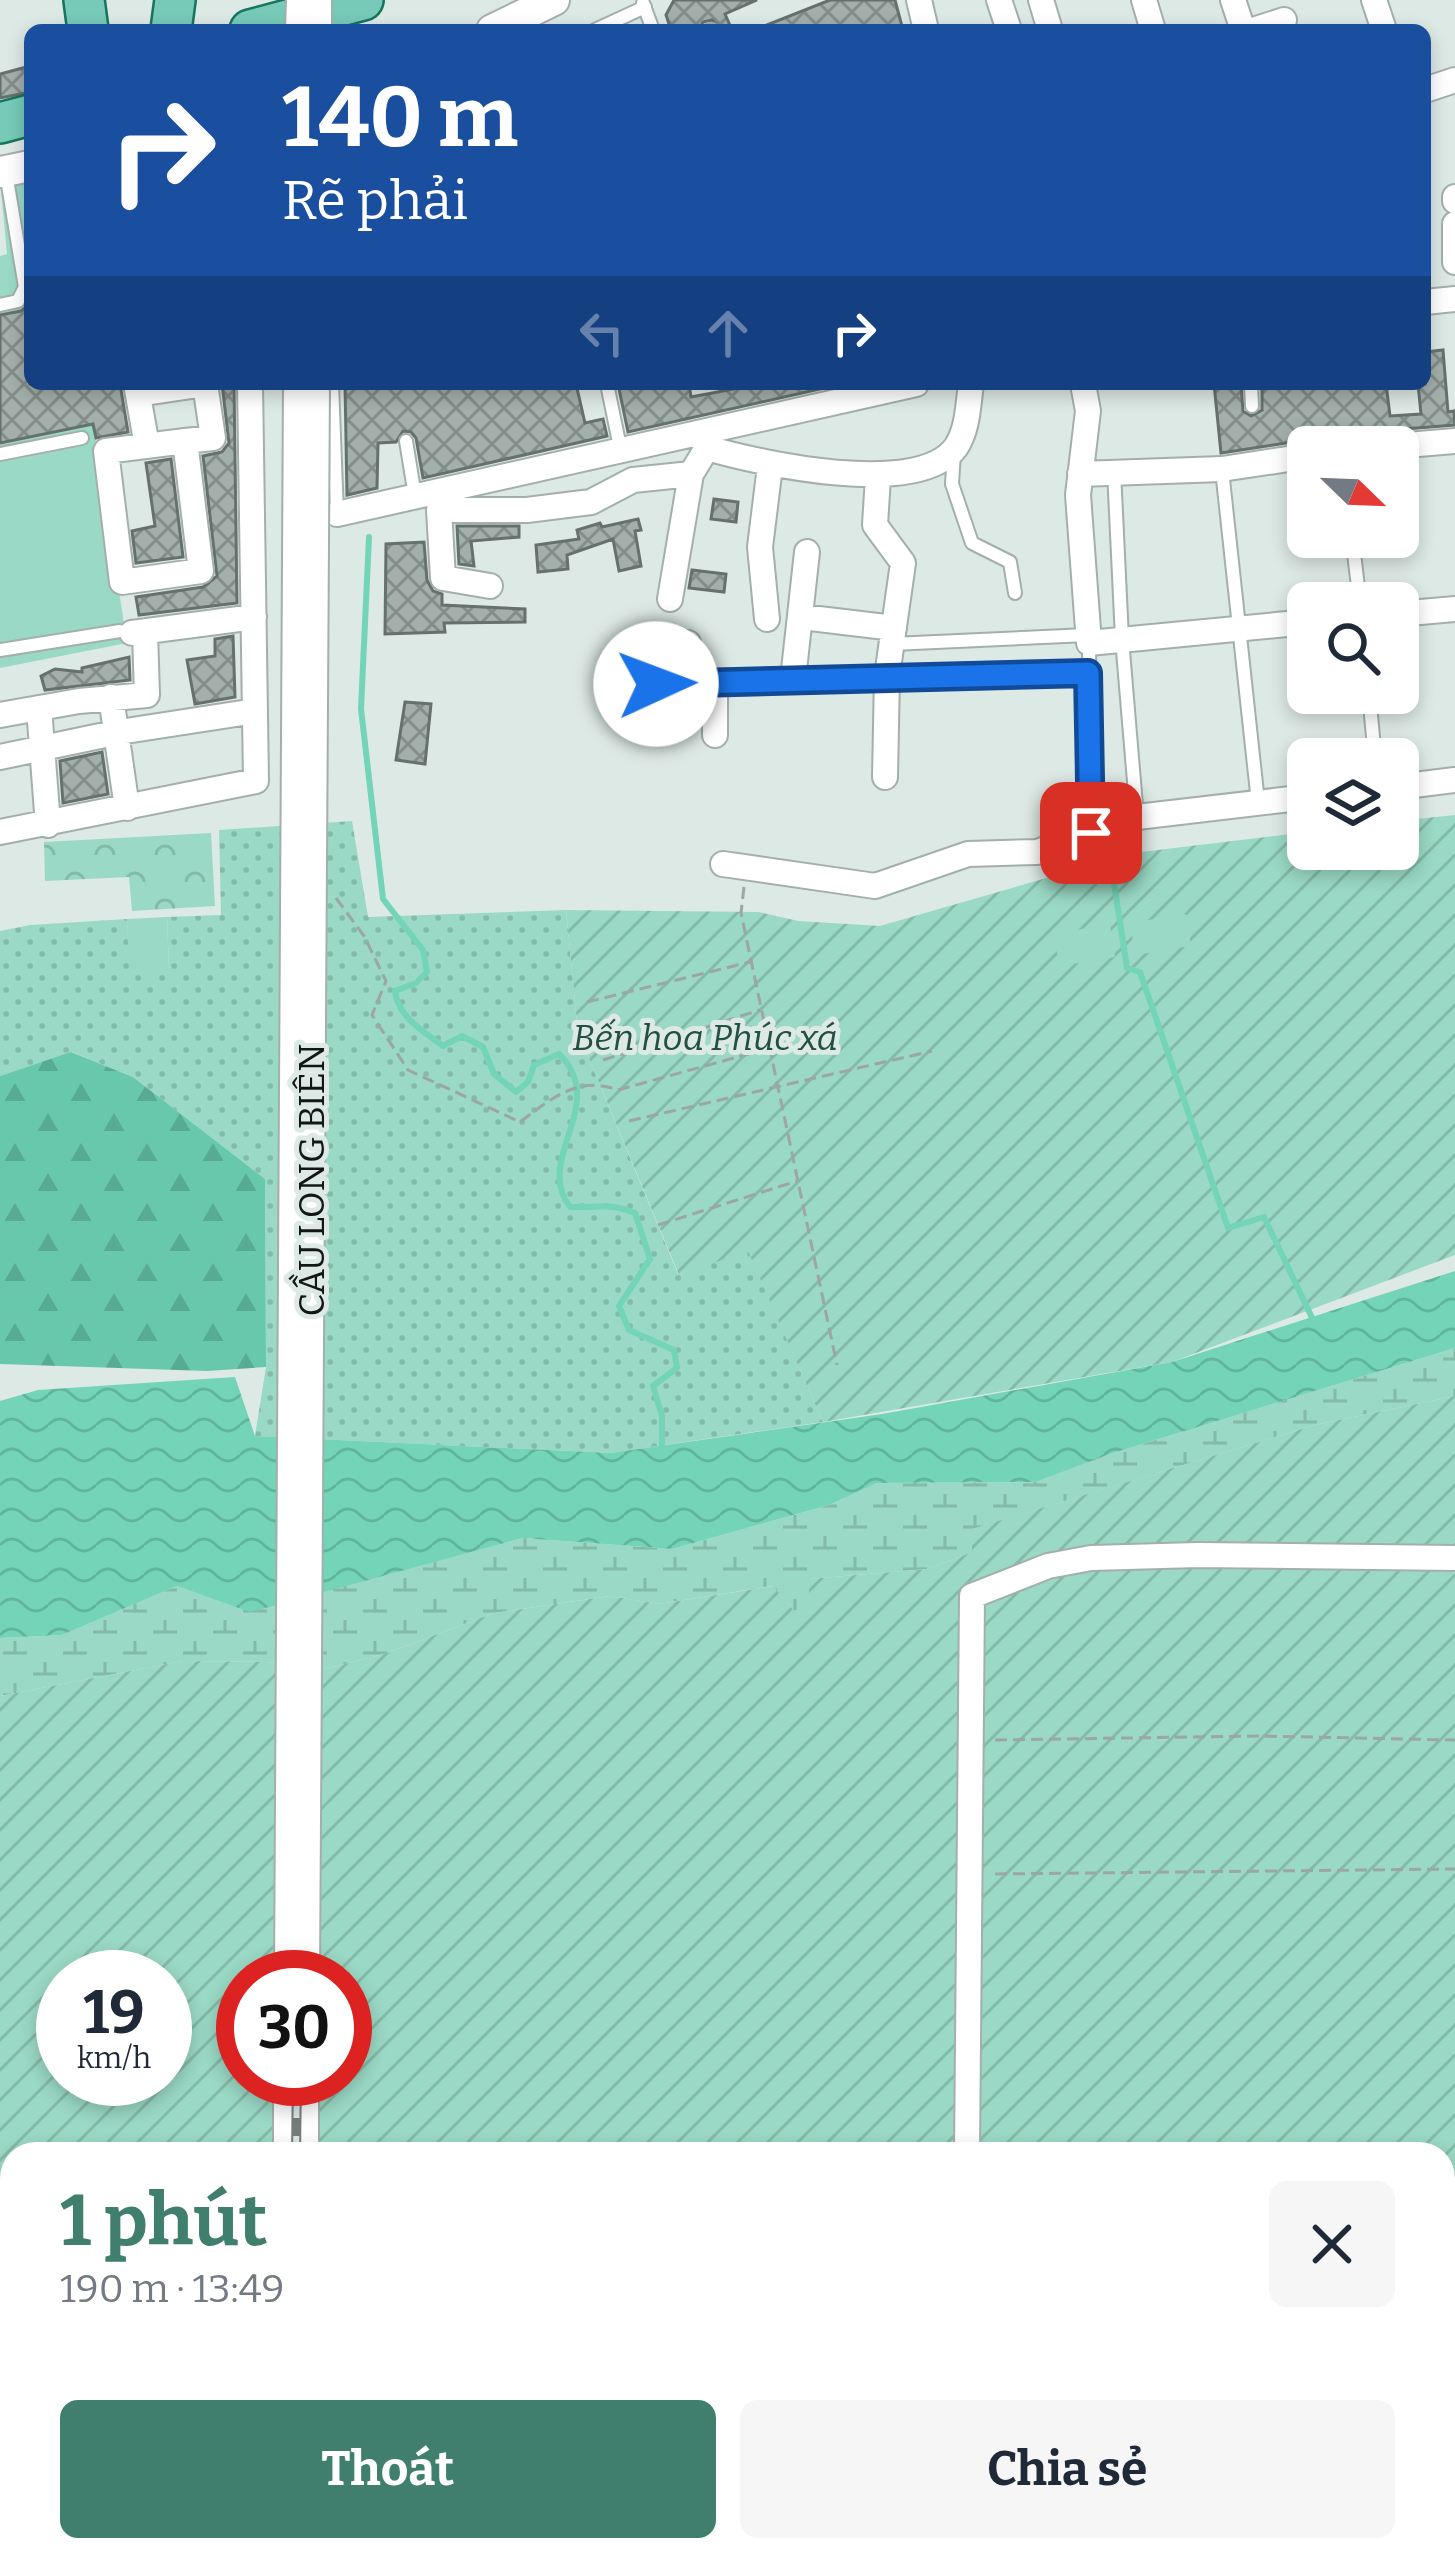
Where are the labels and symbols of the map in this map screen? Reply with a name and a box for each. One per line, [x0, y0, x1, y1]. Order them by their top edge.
north arrow [1287, 426, 1419, 558]
position arrow [593, 621, 719, 747]
pin [1040, 782, 1142, 884]
park label: Bến hoa Phúc xá [572, 1016, 838, 1060]
street label: CẦU LONG BIÊN [288, 1044, 334, 1316]
speed limit sign: 30 [216, 1950, 372, 2106]

